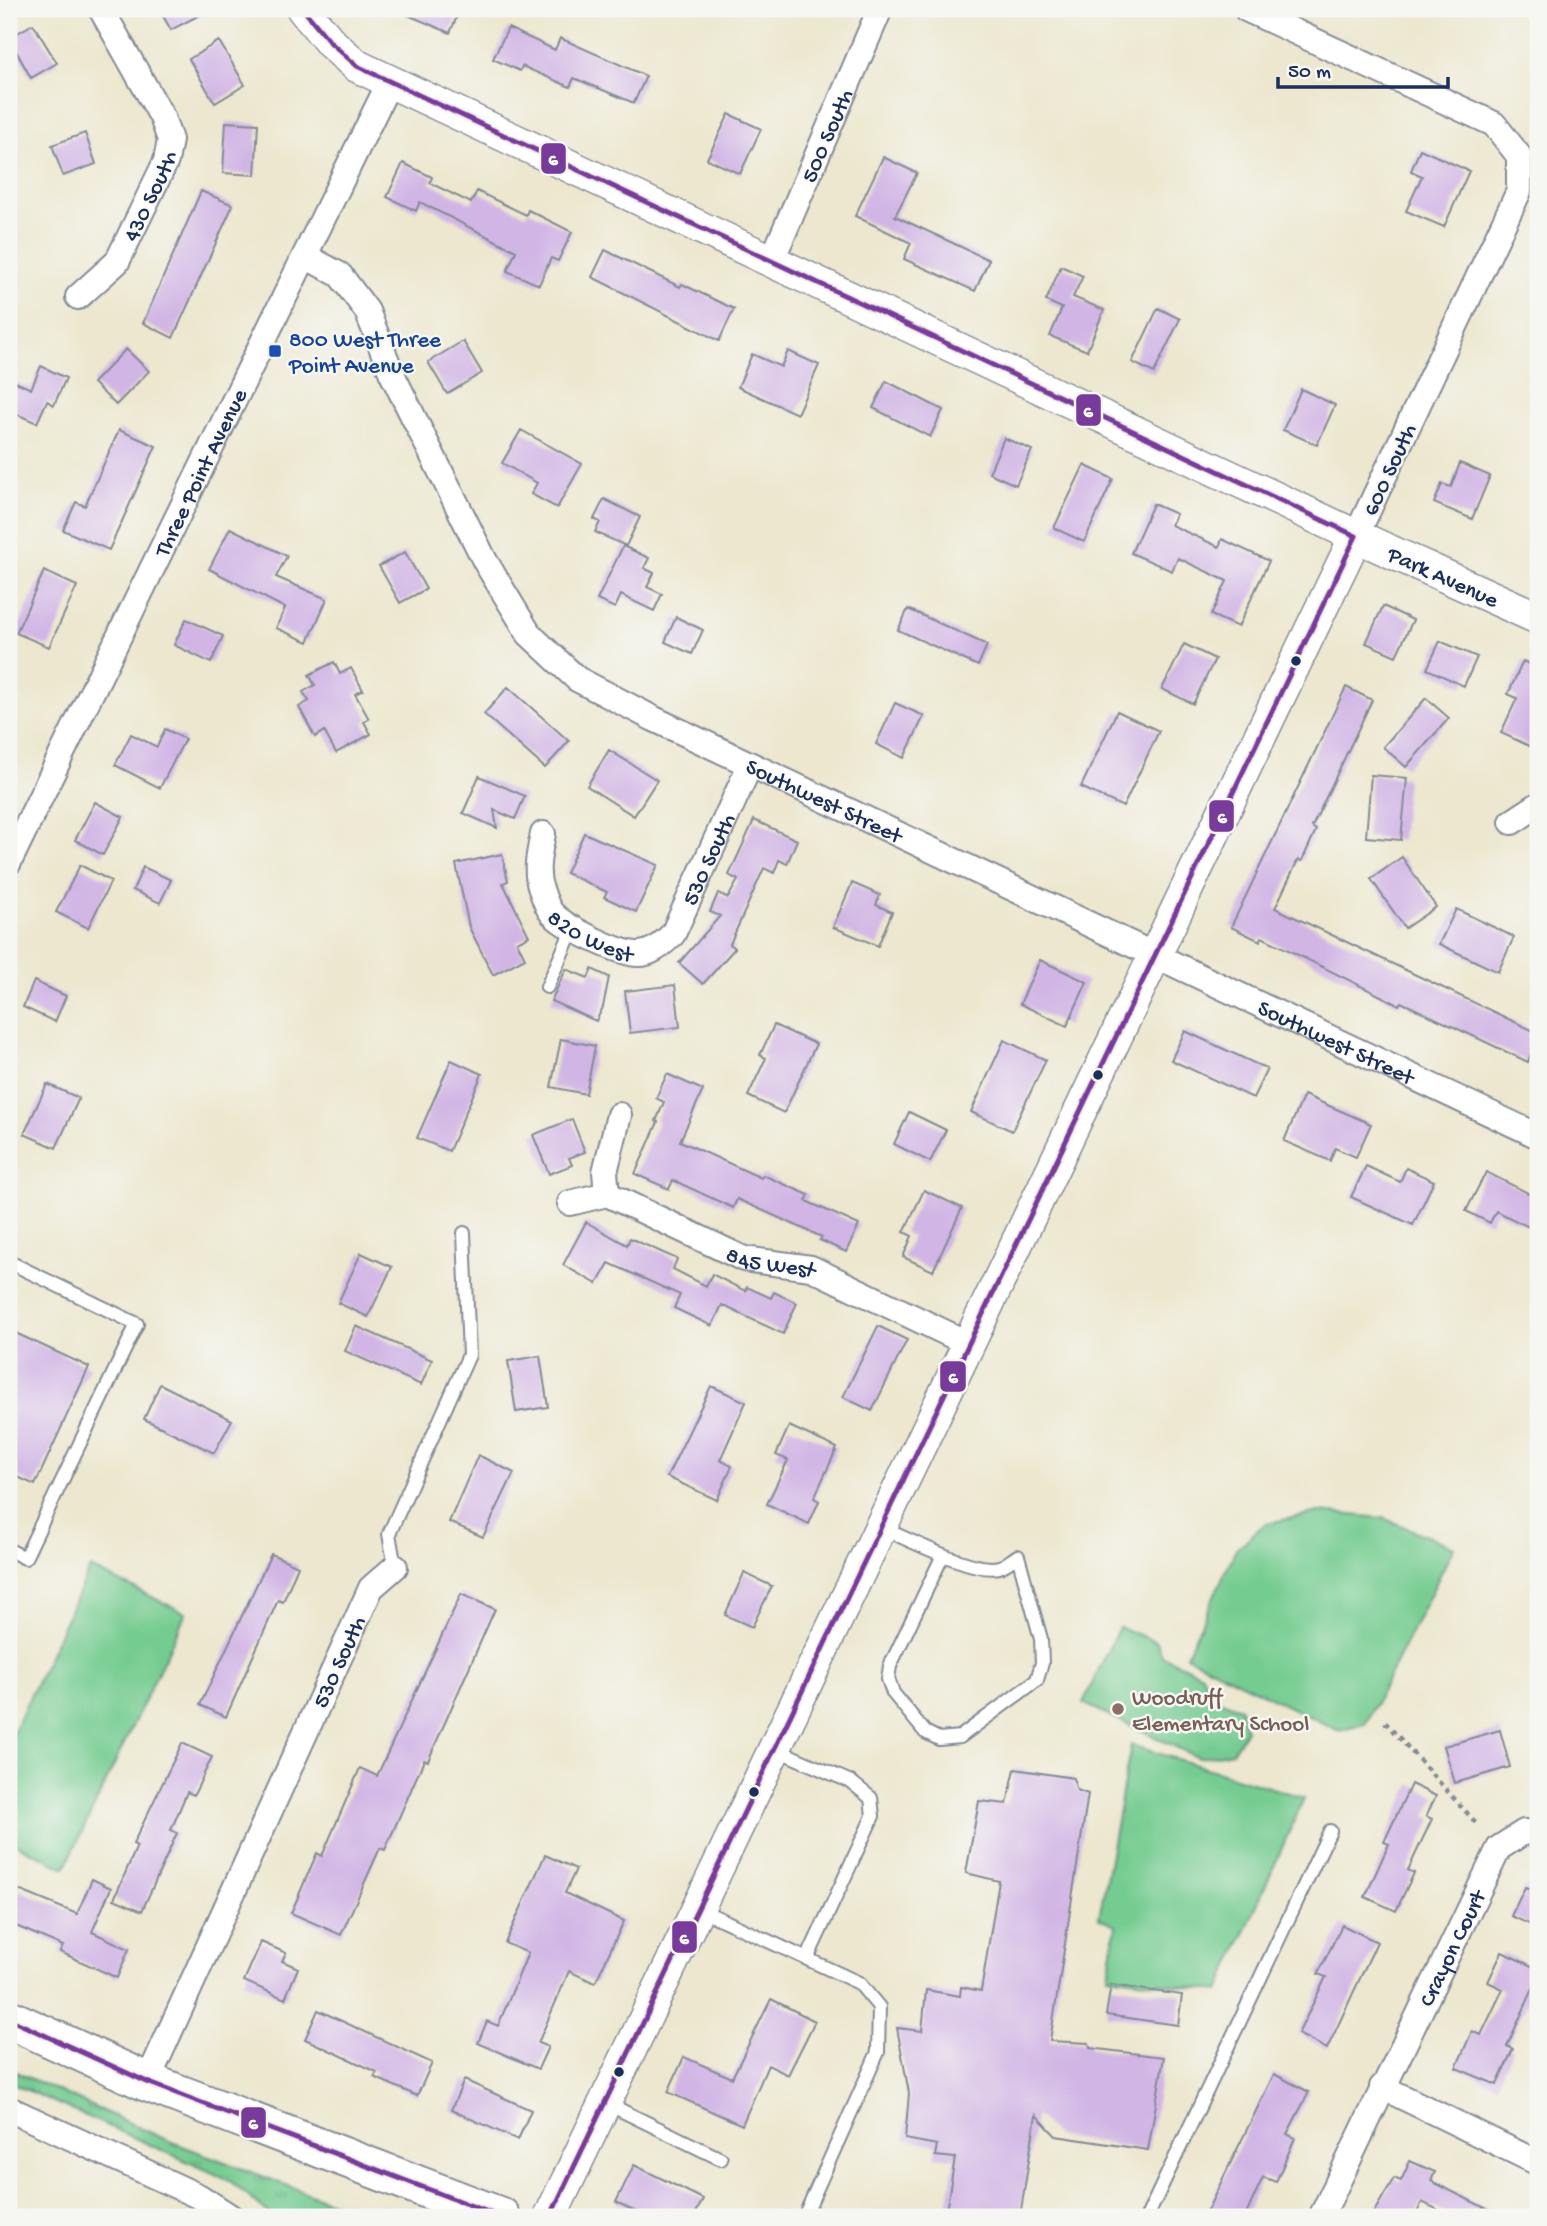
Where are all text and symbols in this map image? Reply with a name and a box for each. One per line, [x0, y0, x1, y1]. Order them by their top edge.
scale bar [1278, 46, 1447, 90]
text: 50 m [1288, 61, 1331, 86]
street label: 500 South [797, 86, 861, 187]
line badge: 6 [540, 142, 567, 175]
street label: 430 South [119, 150, 184, 247]
text: 6 [548, 150, 558, 173]
place label: 800 West Three Point Avenue [288, 328, 442, 381]
marker: 800 West Three Point Avenue [267, 343, 283, 359]
street label: Three Point Avenue [149, 384, 255, 564]
line badge: 6 [1075, 393, 1102, 427]
text: 6 [1083, 402, 1093, 425]
street label: 600 South [1358, 420, 1424, 521]
street label: Park Avenue [1382, 542, 1503, 616]
unlabelled marker [1289, 654, 1303, 668]
street label: Southwest Street [741, 754, 907, 852]
line badge: 6 [1208, 799, 1235, 833]
text: 6 [1217, 808, 1227, 831]
street label: 530 South [678, 810, 743, 910]
street label: 820 West [541, 905, 637, 971]
street label: Southwest Street [1253, 996, 1419, 1093]
unlabelled marker [1091, 1068, 1105, 1082]
street label: 845 West [721, 1242, 821, 1286]
line badge: 6 [939, 1360, 967, 1393]
text: 6 [948, 1368, 958, 1391]
street label: 530 South [309, 1613, 373, 1713]
place label: Woodruff Elementary School [1132, 1686, 1309, 1739]
marker: Woodruff Elementary School [1110, 1701, 1126, 1717]
unlabelled marker [747, 1785, 761, 1799]
street label: Crayon Court [1415, 1885, 1494, 2012]
line badge: 6 [671, 1920, 698, 1954]
text: 6 [679, 1929, 689, 1952]
unlabelled marker [612, 2065, 626, 2079]
line badge: 6 [240, 2106, 267, 2139]
text: 6 [248, 2114, 258, 2137]

